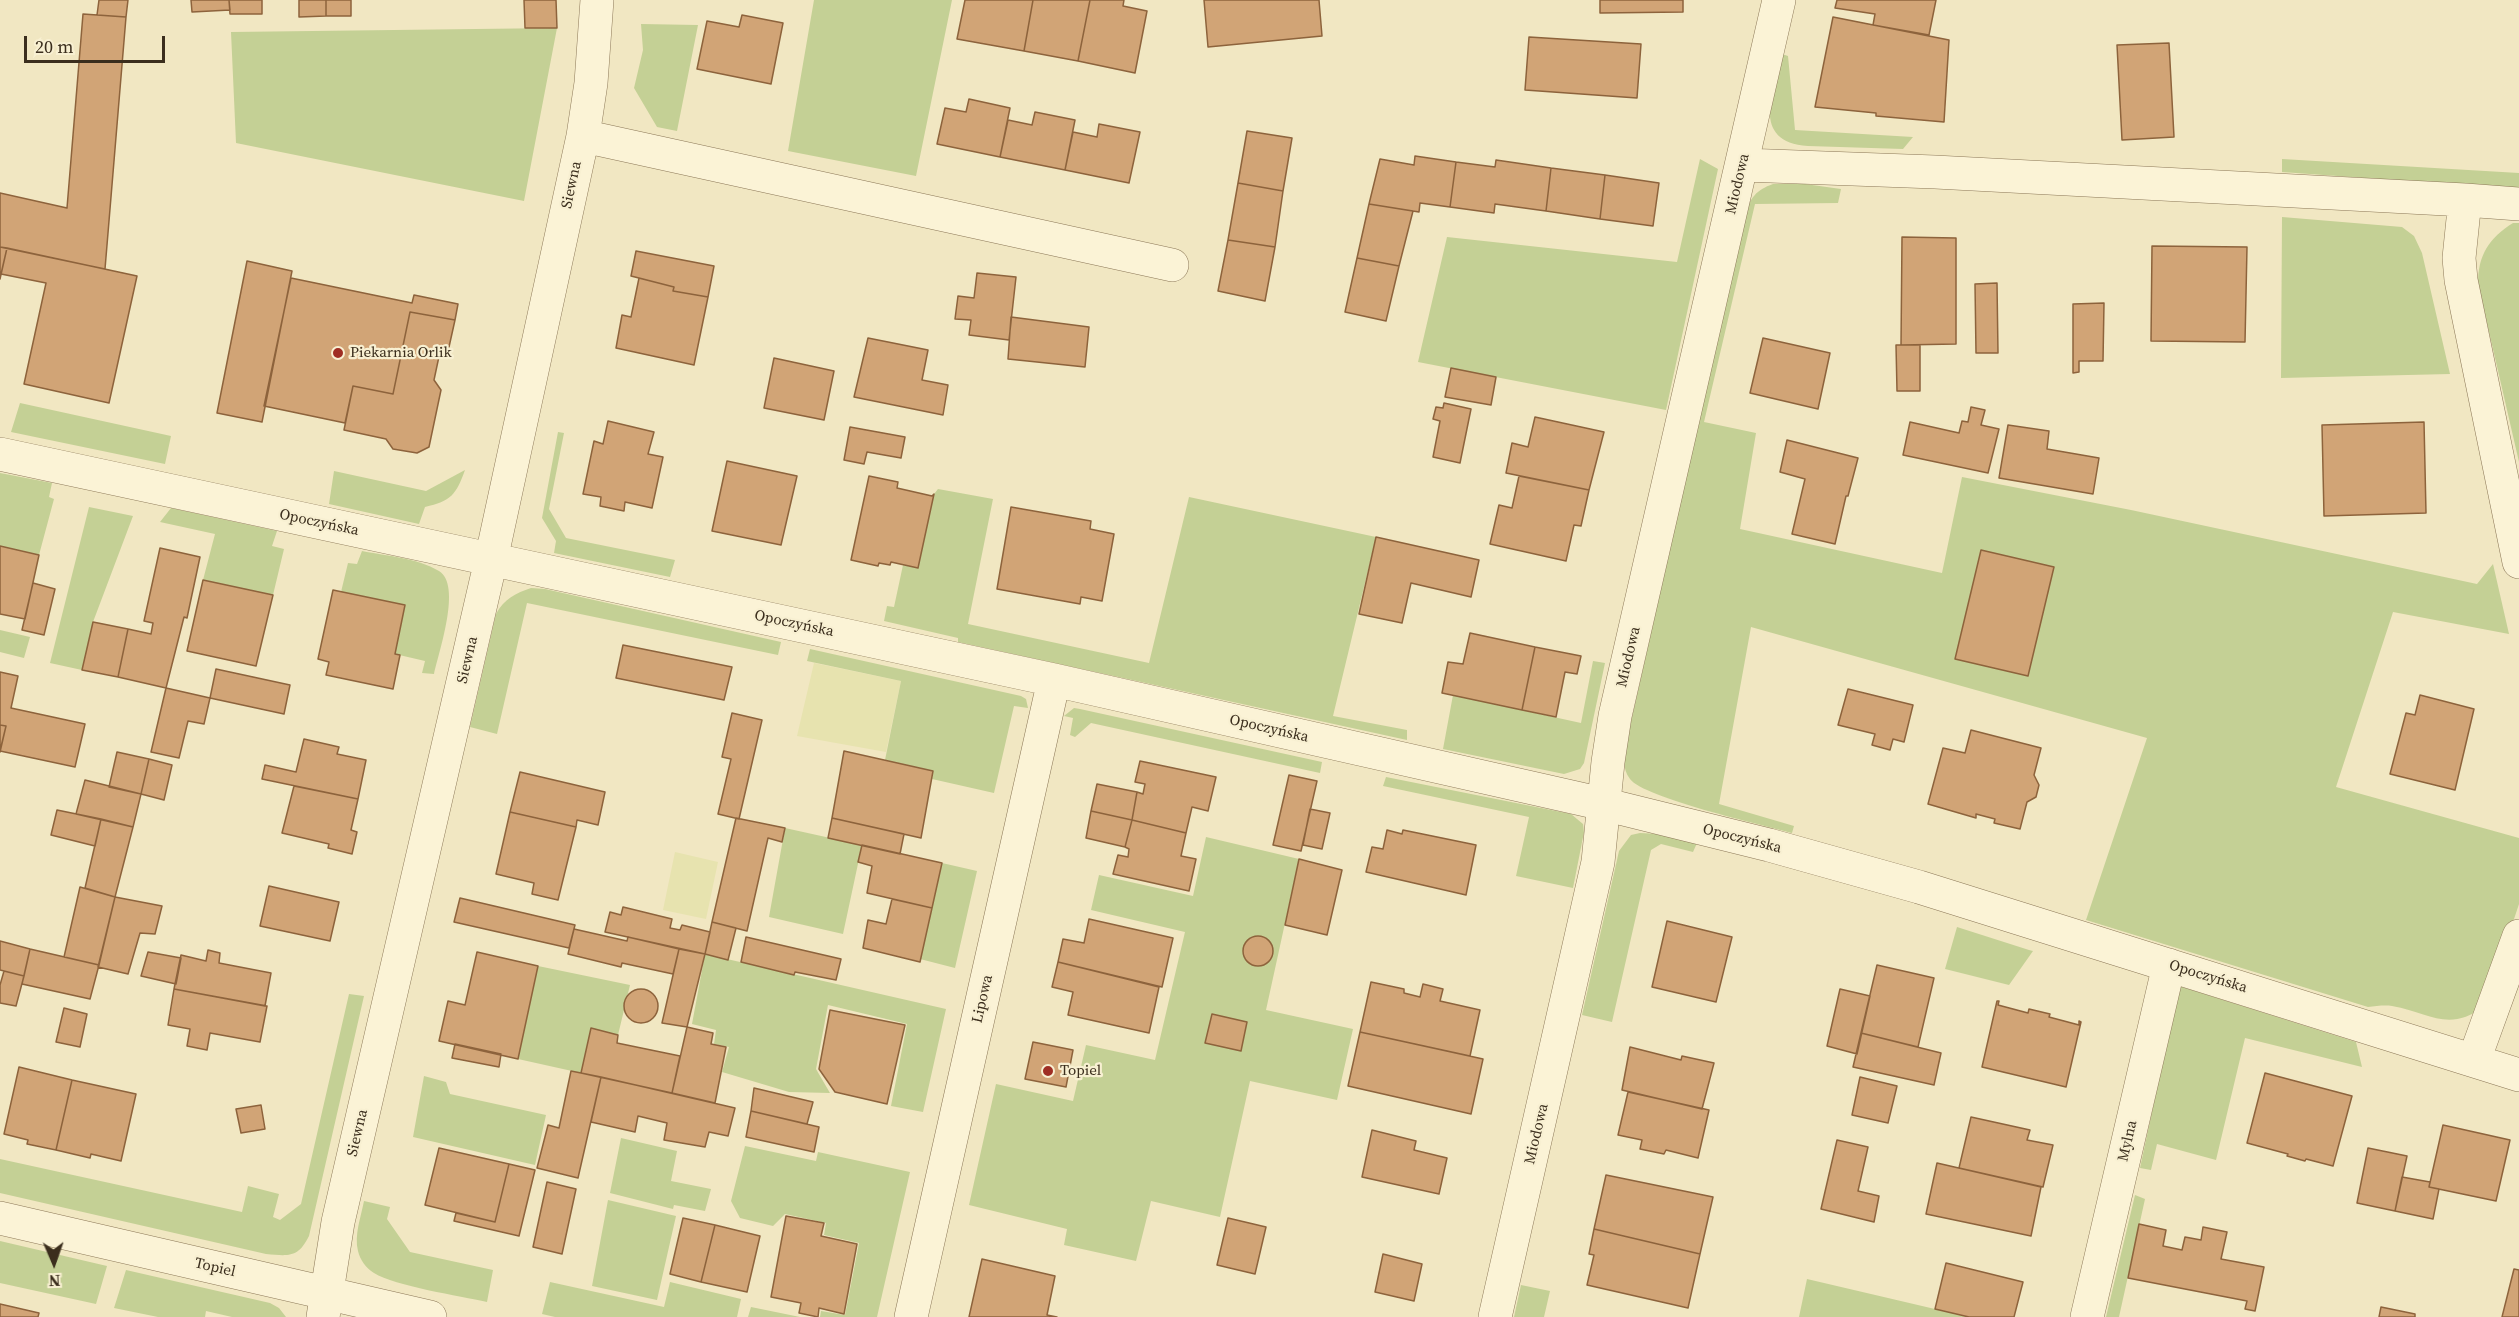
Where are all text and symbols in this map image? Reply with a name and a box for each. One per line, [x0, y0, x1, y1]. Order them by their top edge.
scale bar [27, 24, 168, 62]
text: 20 m [35, 34, 73, 59]
street label: Miodowa [1722, 152, 1754, 216]
street label: Siewna [558, 160, 586, 210]
place label: Piekarnia Orlik [350, 344, 452, 362]
marker: Piekarnia Orlik [331, 346, 345, 360]
street label: Opoczyńska [278, 506, 360, 540]
street label: Opoczyńska [753, 607, 835, 641]
street label: Miodowa [1613, 625, 1645, 689]
street label: Siewna [454, 635, 482, 685]
street label: Opoczyńska [1228, 711, 1310, 747]
street label: Opoczyńska [1701, 821, 1783, 857]
street label: Opoczyńska [2167, 957, 2249, 997]
street label: Lipowa [969, 973, 997, 1025]
place label: Topiel [1060, 1062, 1101, 1080]
marker: Topiel [1041, 1064, 1055, 1078]
street label: Miodowa [1521, 1102, 1553, 1166]
street label: Siewna [344, 1108, 372, 1158]
street label: Mylna [2115, 1119, 2141, 1163]
north arrow [24, 1233, 84, 1293]
street label: Topiel [193, 1255, 237, 1281]
text: N [48, 1270, 61, 1292]

